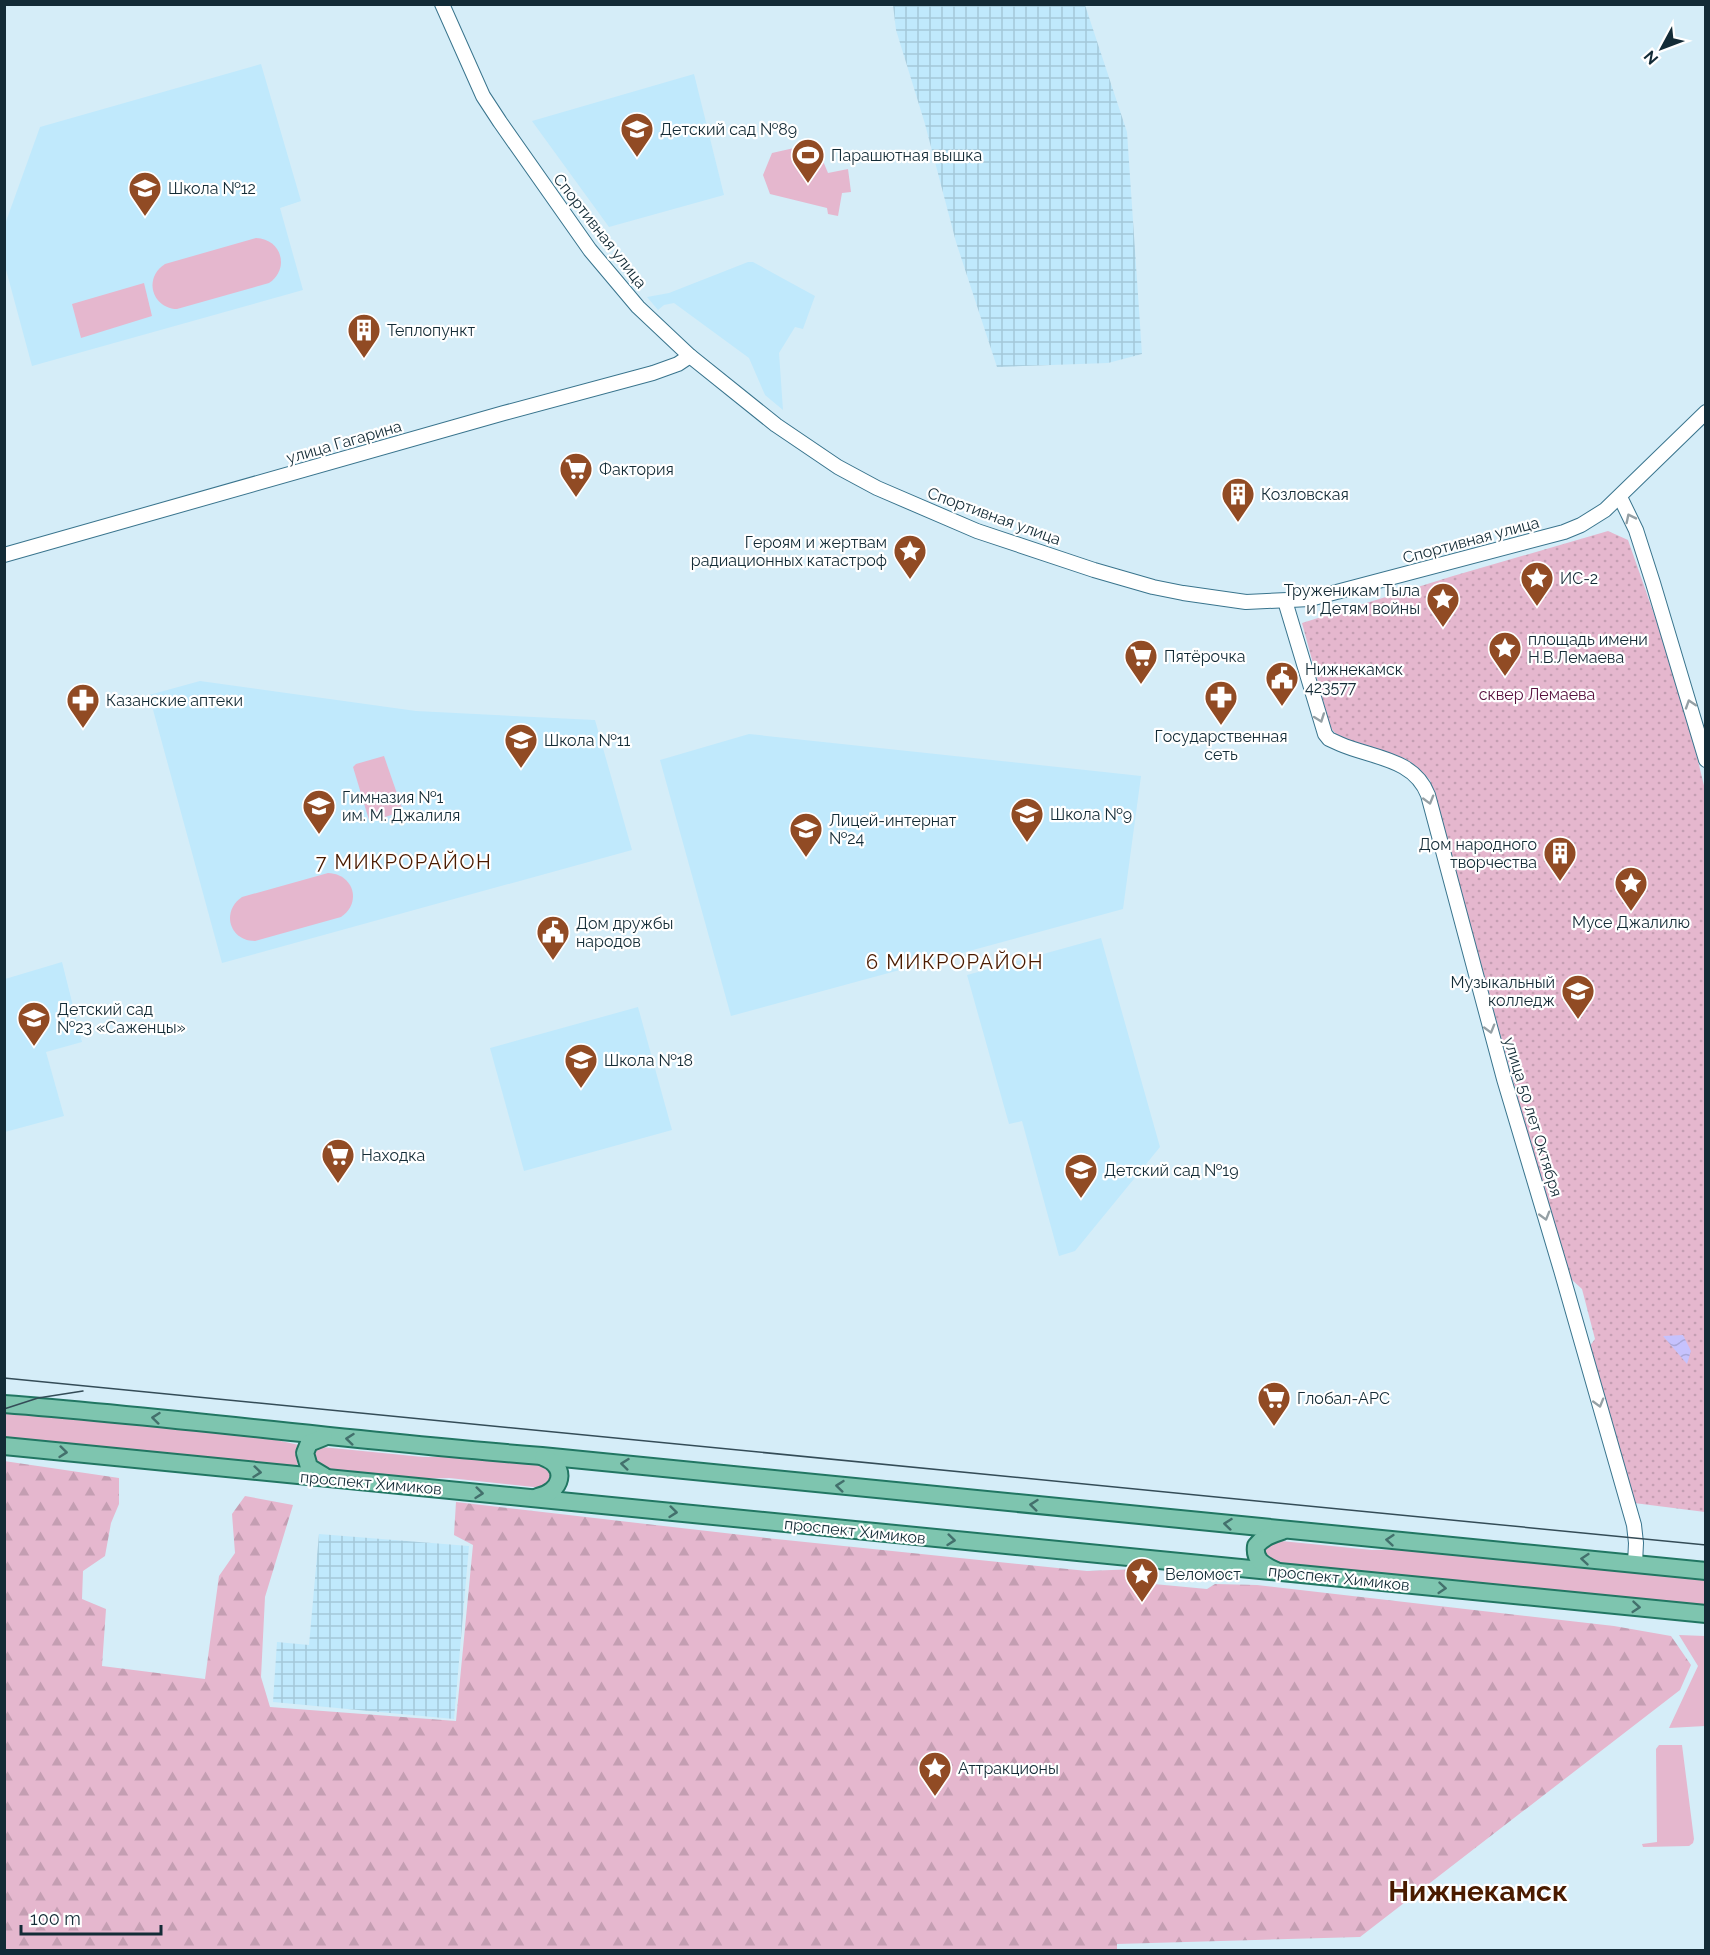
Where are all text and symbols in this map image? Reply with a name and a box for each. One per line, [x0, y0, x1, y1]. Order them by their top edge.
north arrow [1632, 18, 1692, 78]
text: N [1640, 47, 1662, 68]
school or university icon: Детский сад №89 [619, 111, 655, 158]
place label: Детский сад №89 [660, 120, 797, 139]
sports icon: Парашютная вышка [790, 137, 826, 184]
place label: Парашютная вышка [831, 146, 982, 165]
school or university icon: Школа №12 [127, 170, 163, 217]
street label: Спортивная улица [549, 170, 651, 292]
place label: Школа №12 [168, 179, 256, 198]
building icon: Теплопункт [346, 312, 382, 359]
place label: Теплопункт [387, 321, 475, 340]
street label: улица Гагарина [284, 416, 404, 468]
supermarket icon: Фактория [558, 451, 594, 498]
place label: Фактория [599, 460, 674, 479]
building icon: Козловская [1220, 476, 1256, 523]
street label: Спортивная улица [925, 483, 1063, 549]
place label: Козловская [1261, 485, 1349, 504]
street label: Спортивная улица [1401, 513, 1541, 567]
one-way arrow [1626, 514, 1637, 525]
place label: Героям и жертвам радиационных катастроф [691, 533, 887, 570]
place icon: Героям и жертвам радиационных катастроф [892, 533, 928, 580]
place icon: ИС-2 [1519, 560, 1555, 607]
place label: ИС-2 [1560, 569, 1598, 588]
place label: Труженикам Тыла и Детям войны [1284, 581, 1420, 618]
place icon: Труженикам Тыла и Детям войны [1425, 581, 1461, 628]
place icon: площадь имени Н.В.Лемаева [1487, 630, 1523, 677]
place label: площадь имени Н.В.Лемаева [1528, 630, 1648, 667]
supermarket icon: Пятёрочка [1123, 638, 1159, 685]
place label: Пятёрочка [1164, 647, 1245, 666]
public building icon: Нижнекамск 423577 [1264, 660, 1300, 707]
place label: Нижнекамск 423577 [1305, 660, 1403, 697]
pharmacy icon: Государственная сеть [1203, 679, 1239, 726]
pharmacy icon: Казанские аптеки [65, 682, 101, 729]
park label: сквер Лемаева [1479, 685, 1595, 704]
place label: Казанские аптеки [106, 691, 243, 710]
one-way arrow [1684, 699, 1697, 710]
one-way arrow [1312, 712, 1325, 723]
school or university icon: Школа №11 [503, 722, 539, 769]
place label: Государственная сеть [1154, 727, 1288, 764]
place label: Школа №11 [544, 731, 631, 750]
school or university icon: Гимназия №1 им. М. Джалиля [301, 788, 337, 835]
place label: Гимназия №1 им. М. Джалиля [342, 788, 460, 825]
one-way arrow [1422, 794, 1434, 805]
school or university icon: Школа №9 [1009, 796, 1045, 843]
place label: Школа №9 [1050, 805, 1132, 824]
school or university icon: Лицей-интернат №24 [788, 811, 824, 858]
place label: Лицей-интернат №24 [829, 811, 957, 848]
place label: Дом народного творчества [1419, 835, 1537, 872]
building icon: Дом народного творчества [1542, 835, 1578, 882]
district label: 7 МИКРОРАЙОН [316, 850, 492, 874]
place icon: Мусе Джалилю [1613, 865, 1649, 912]
place label: Мусе Джалилю [1572, 913, 1690, 932]
public building icon: Дом дружбы народов [535, 914, 571, 961]
place label: Дом дружбы народов [576, 914, 673, 951]
district label: 6 МИКРОРАЙОН [866, 950, 1044, 974]
place label: Музыкальный колледж [1450, 973, 1555, 1010]
school or university icon: Музыкальный колледж [1560, 973, 1596, 1020]
school or university icon: Детский сад №23 «Саженцы» [16, 1000, 52, 1047]
place label: Детский сад №23 «Саженцы» [57, 1000, 186, 1037]
one-way arrow [1482, 1024, 1495, 1034]
street label: улица 50 лет Октября [1500, 1035, 1566, 1199]
school or university icon: Школа №18 [563, 1042, 599, 1089]
place label: Школа №18 [604, 1051, 693, 1070]
supermarket icon: Находка [320, 1137, 356, 1184]
place label: Находка [361, 1146, 425, 1165]
school or university icon: Детский сад №19 [1063, 1152, 1099, 1199]
place label: Детский сад №19 [1104, 1161, 1239, 1180]
one-way arrow [1538, 1210, 1550, 1221]
supermarket icon: Глобал-АРС [1256, 1380, 1292, 1427]
place label: Глобал-АРС [1297, 1389, 1390, 1408]
one-way arrow [1592, 1397, 1604, 1408]
one-way arrow [152, 1412, 161, 1425]
one-way arrow [346, 1433, 355, 1446]
one-way arrow [58, 1445, 67, 1458]
one-way arrow [620, 1459, 630, 1471]
one-way arrow [252, 1465, 261, 1478]
street label: проспект Химиков [299, 1467, 443, 1499]
one-way arrow [835, 1480, 844, 1493]
one-way arrow [474, 1486, 483, 1499]
one-way arrow [1029, 1499, 1038, 1512]
one-way arrow [668, 1505, 677, 1518]
street label: проспект Химиков [783, 1514, 927, 1548]
one-way arrow [1223, 1518, 1233, 1531]
one-way arrow [946, 1533, 955, 1546]
one-way arrow [1386, 1534, 1395, 1547]
one-way arrow [1580, 1553, 1589, 1566]
place icon: Веломост [1124, 1556, 1160, 1603]
street label: проспект Химиков [1267, 1561, 1411, 1595]
place label: Веломост [1165, 1565, 1241, 1584]
one-way arrow [1438, 1581, 1447, 1594]
one-way arrow [1632, 1600, 1641, 1613]
place icon: Аттракционы [917, 1750, 953, 1797]
place label: Аттракционы [958, 1759, 1059, 1778]
district label: Нижнекамск [1388, 1875, 1568, 1908]
scale bar [21, 1898, 160, 1936]
text: 100 m [30, 1908, 81, 1929]

